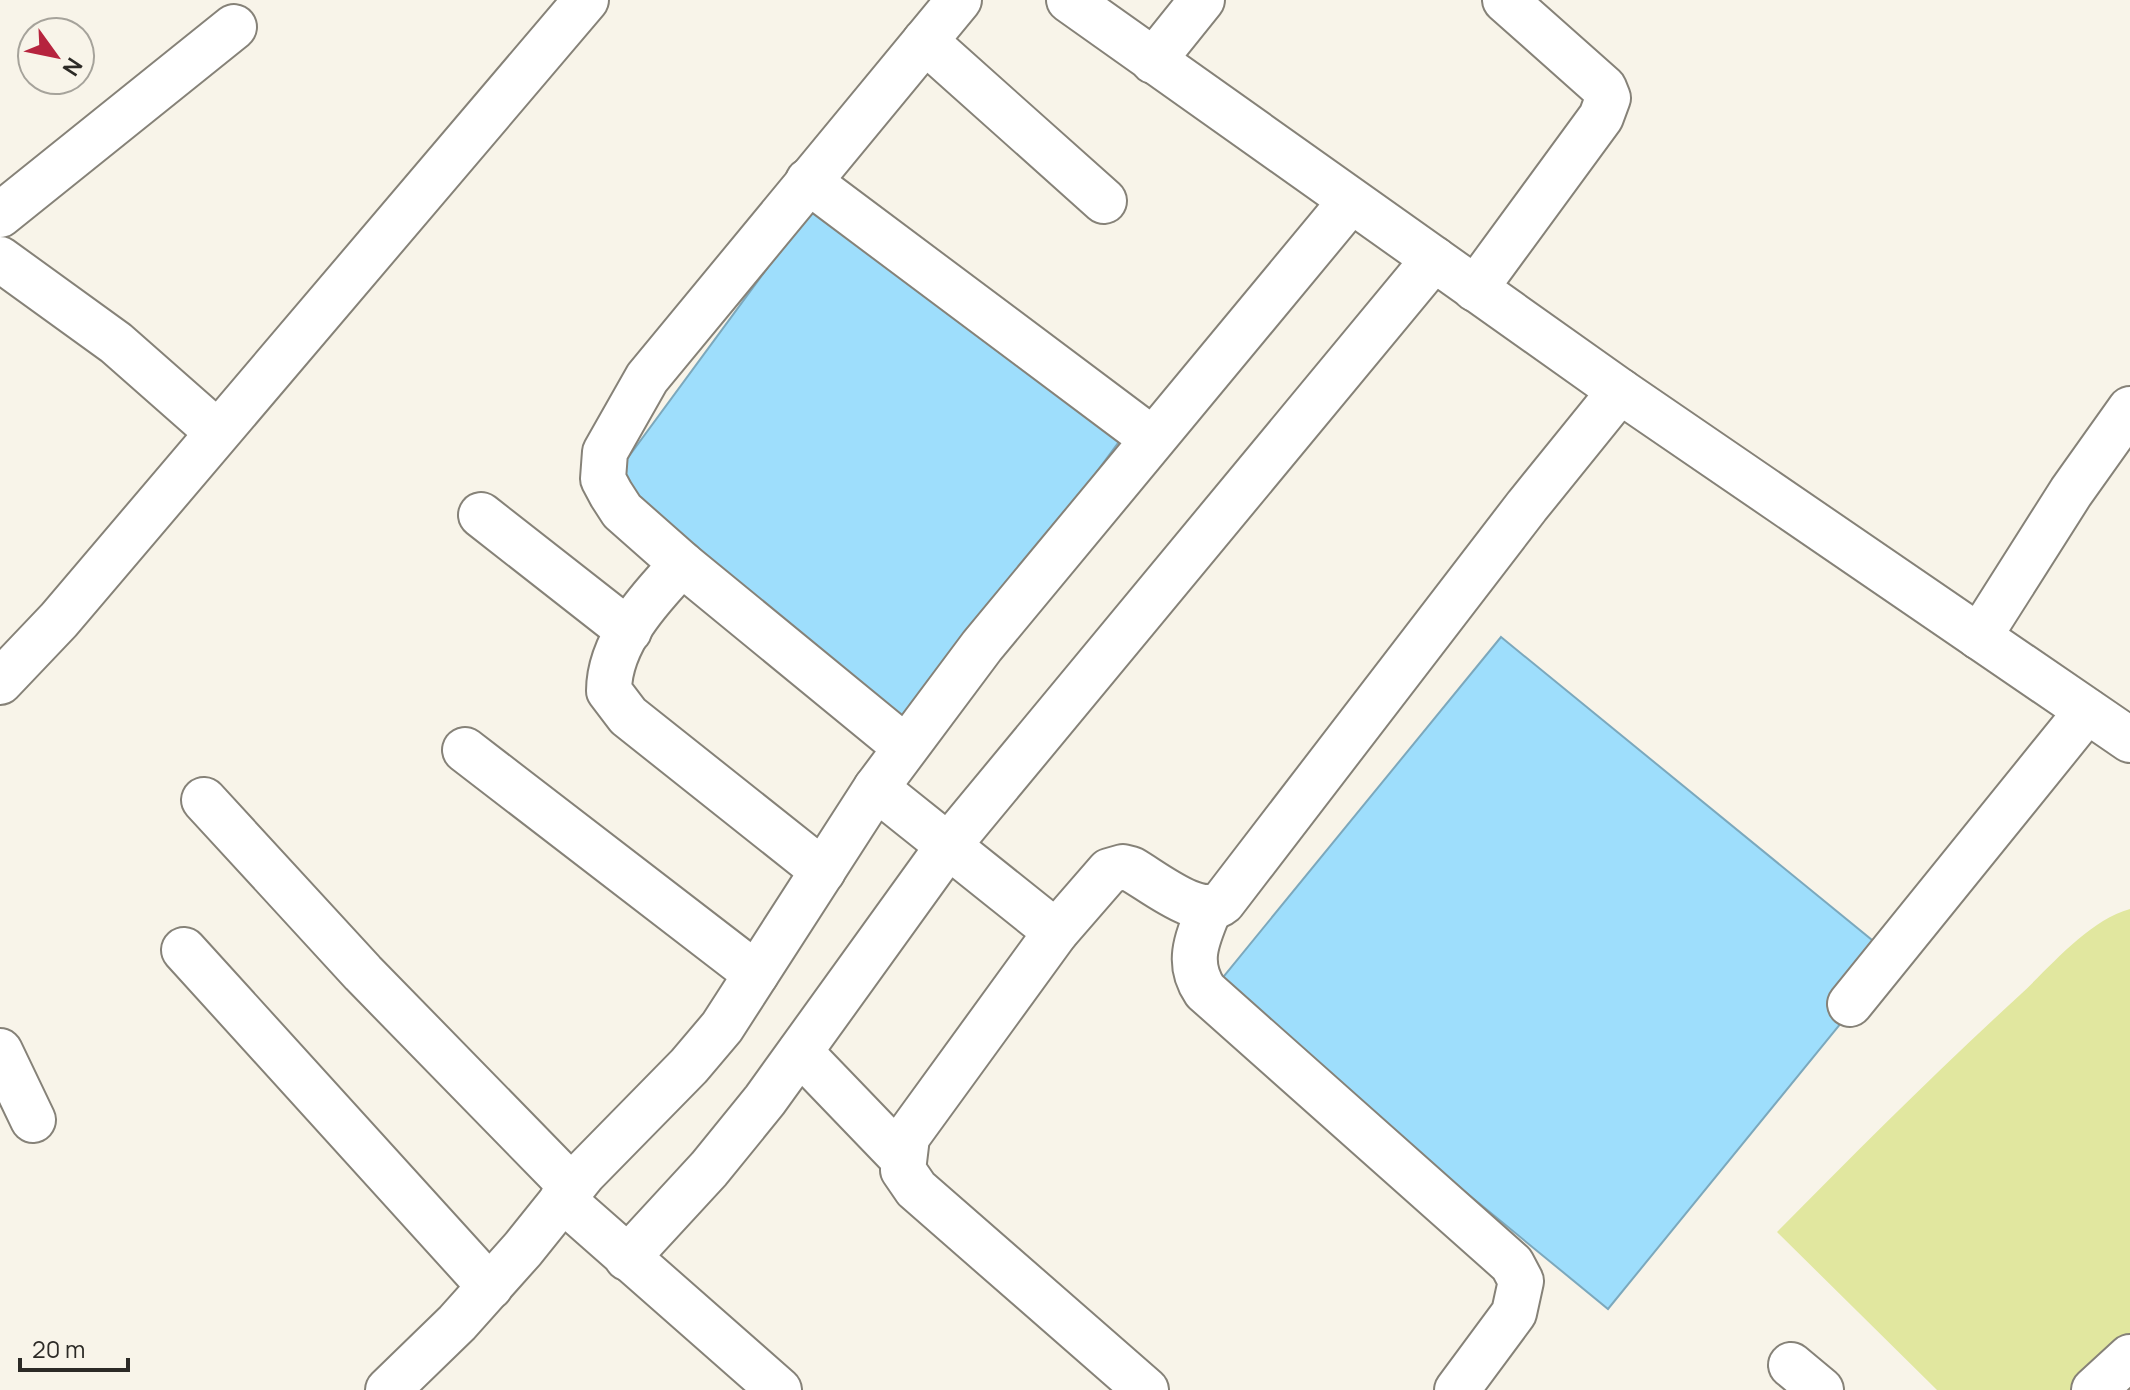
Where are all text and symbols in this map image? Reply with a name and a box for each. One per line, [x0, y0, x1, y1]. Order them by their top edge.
north arrow [16, 16, 96, 96]
text: N [56, 52, 90, 82]
scale bar [20, 1322, 128, 1372]
text: 20 m [32, 1332, 85, 1365]

